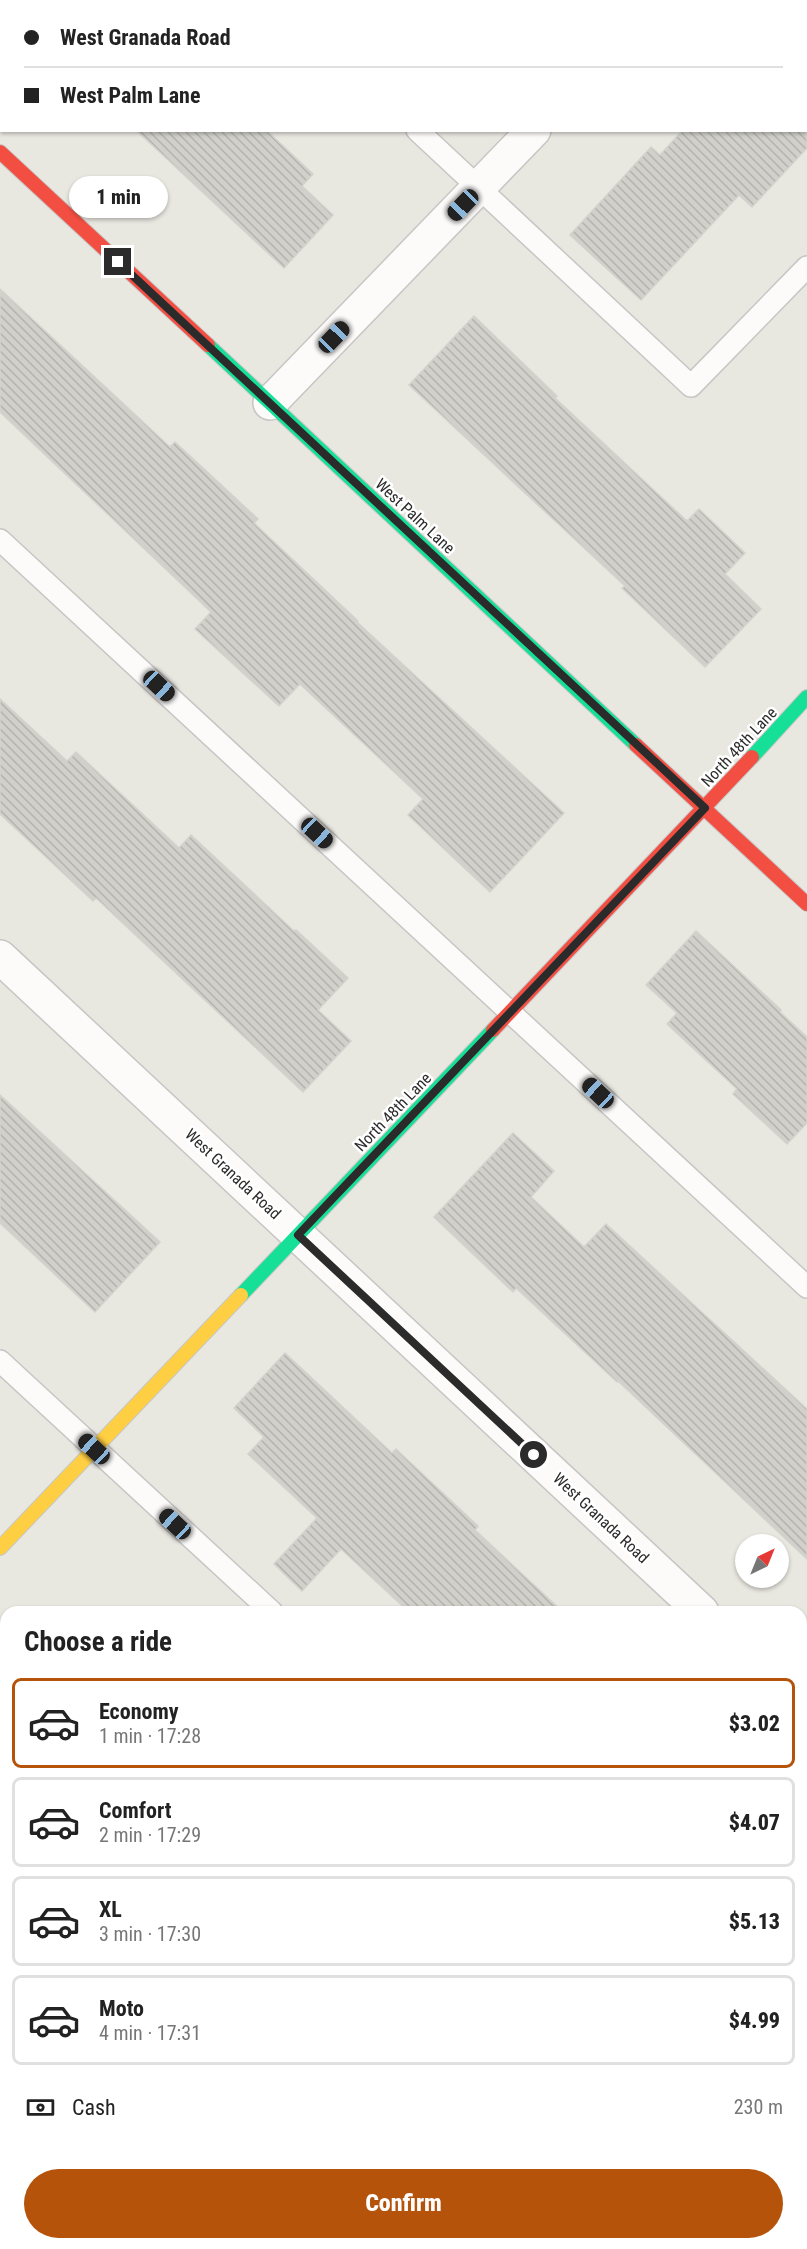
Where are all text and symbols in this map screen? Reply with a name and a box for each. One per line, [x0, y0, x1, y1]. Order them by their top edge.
text: West Granada Road [60, 25, 231, 50]
text: West Palm Lane [60, 83, 200, 108]
callout: 1 min [68, 175, 168, 217]
text: 1 min [96, 185, 141, 209]
car [444, 186, 482, 224]
route end [104, 248, 131, 275]
car [315, 318, 353, 356]
street label: West Palm Lane [371, 474, 459, 558]
car [140, 667, 178, 705]
street label: North 48th Lane [697, 703, 781, 791]
car [298, 814, 336, 852]
street label: North 48th Lane [351, 1069, 435, 1155]
car [579, 1074, 617, 1112]
street label: West Granada Road [181, 1125, 285, 1223]
car [75, 1430, 113, 1468]
route start [520, 1441, 547, 1468]
street label: West Granada Road [549, 1469, 653, 1567]
car [156, 1505, 194, 1543]
north arrow [735, 1534, 789, 1588]
map controls [735, 1534, 789, 1588]
text: Choose a ride [24, 1626, 172, 1658]
icon: car [27, 1696, 81, 1750]
text: Economy [99, 1699, 179, 1724]
text: $3.02 [729, 1711, 780, 1736]
text: 1 min · 17:28 [99, 1724, 201, 1748]
icon: car [27, 1795, 81, 1849]
text: Comfort [99, 1798, 172, 1823]
text: $4.07 [729, 1810, 780, 1835]
text: 2 min · 17:29 [99, 1823, 201, 1847]
icon: car [27, 1894, 81, 1948]
text: XL [99, 1897, 122, 1922]
text: $5.13 [729, 1909, 780, 1934]
text: 3 min · 17:30 [99, 1922, 201, 1946]
icon: car [27, 1993, 81, 2047]
text: Moto [99, 1996, 144, 2021]
text: $4.99 [729, 2008, 780, 2033]
text: 4 min · 17:31 [99, 2021, 201, 2045]
icon: cash [24, 2091, 57, 2124]
text: Cash [72, 2095, 116, 2120]
text: 230 m [734, 2095, 783, 2119]
button: Confirm [24, 2169, 783, 2238]

